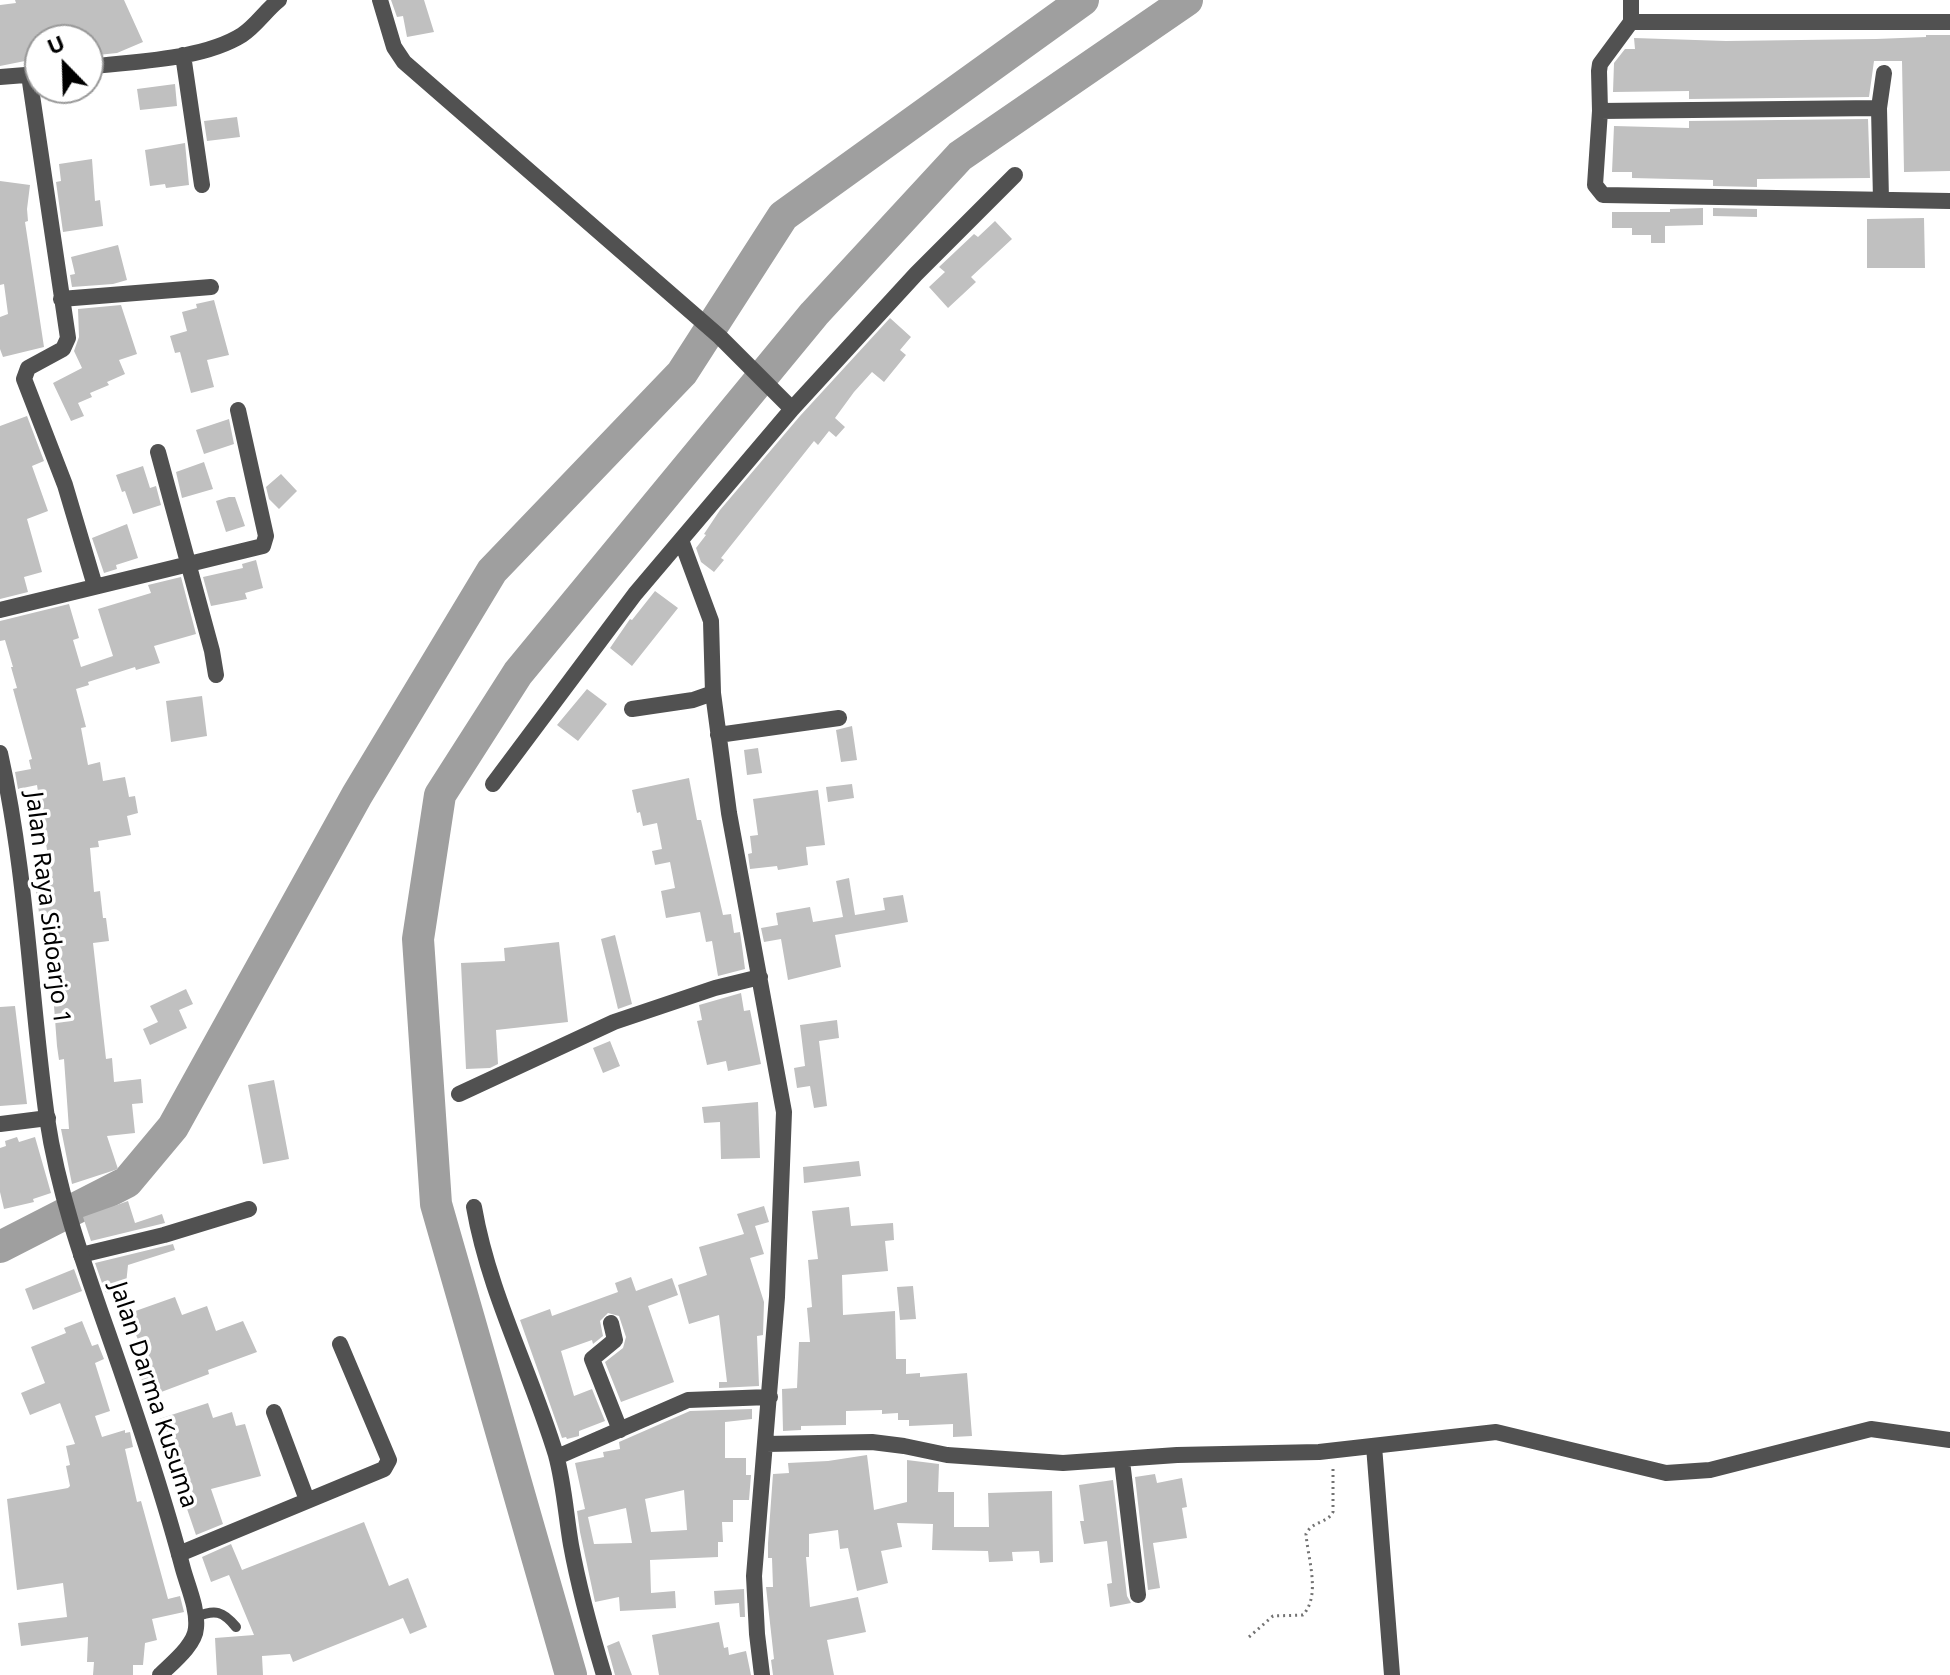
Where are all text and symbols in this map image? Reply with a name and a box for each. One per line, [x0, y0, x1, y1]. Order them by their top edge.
north arrow [24, 24, 104, 104]
text: U [42, 27, 69, 61]
street label: Jalan Raya Sidoarjo 1 [18, 790, 76, 1026]
street label: Jalan Darma Kusuma [103, 1278, 203, 1512]

